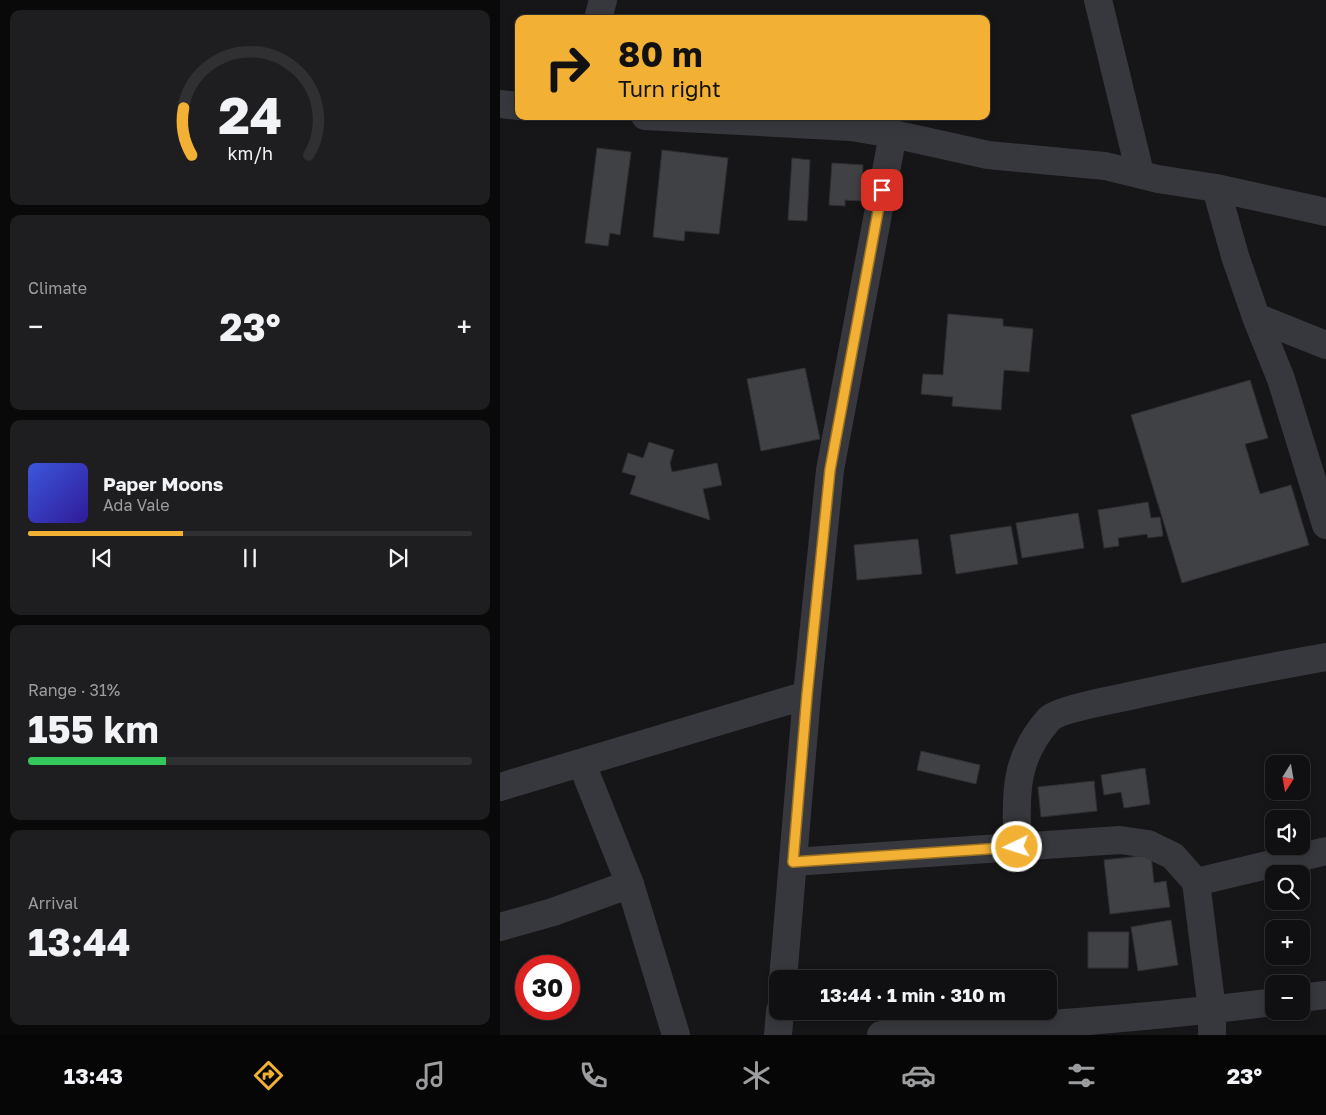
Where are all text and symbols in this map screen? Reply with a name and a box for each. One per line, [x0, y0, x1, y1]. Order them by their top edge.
text: 80 m [618, 33, 703, 75]
icon: right [535, 35, 600, 100]
text: Turn right [618, 75, 721, 102]
text: 24 [218, 83, 282, 145]
text: km/h [227, 142, 273, 164]
pin [861, 169, 903, 211]
icon: arrive [868, 176, 896, 204]
text: Climate [28, 278, 87, 298]
text: 23° [219, 304, 281, 349]
text: − [28, 310, 43, 343]
text: + [457, 310, 472, 343]
text: Paper Moons [103, 472, 223, 495]
text: Ada Vale [103, 495, 169, 515]
icon: previous [88, 544, 116, 572]
icon: pause [236, 544, 264, 572]
icon: next [384, 544, 412, 572]
text: Range · 31% [28, 680, 120, 700]
text: 155 km [28, 706, 159, 751]
north arrow [1265, 755, 1310, 800]
map controls [1265, 755, 1310, 1020]
button: sound [1265, 810, 1310, 855]
position arrow [990, 820, 1042, 872]
button: search [1265, 865, 1310, 910]
text: Arrival [28, 893, 78, 913]
text: 13:44 [28, 919, 130, 964]
button: + [1265, 920, 1310, 965]
speed limit sign: 30 [515, 955, 580, 1020]
button: − [1265, 975, 1310, 1020]
text: 13:44 · 1 min · 310 m [820, 983, 1006, 1006]
icon: directions [251, 1058, 286, 1093]
icon: music [413, 1058, 448, 1093]
icon: phone [576, 1058, 611, 1093]
icon: climate [739, 1058, 774, 1093]
icon: car [901, 1058, 936, 1093]
icon: filters [1064, 1058, 1099, 1093]
text: 13:43 [64, 1062, 123, 1089]
text: 23° [1227, 1062, 1262, 1089]

